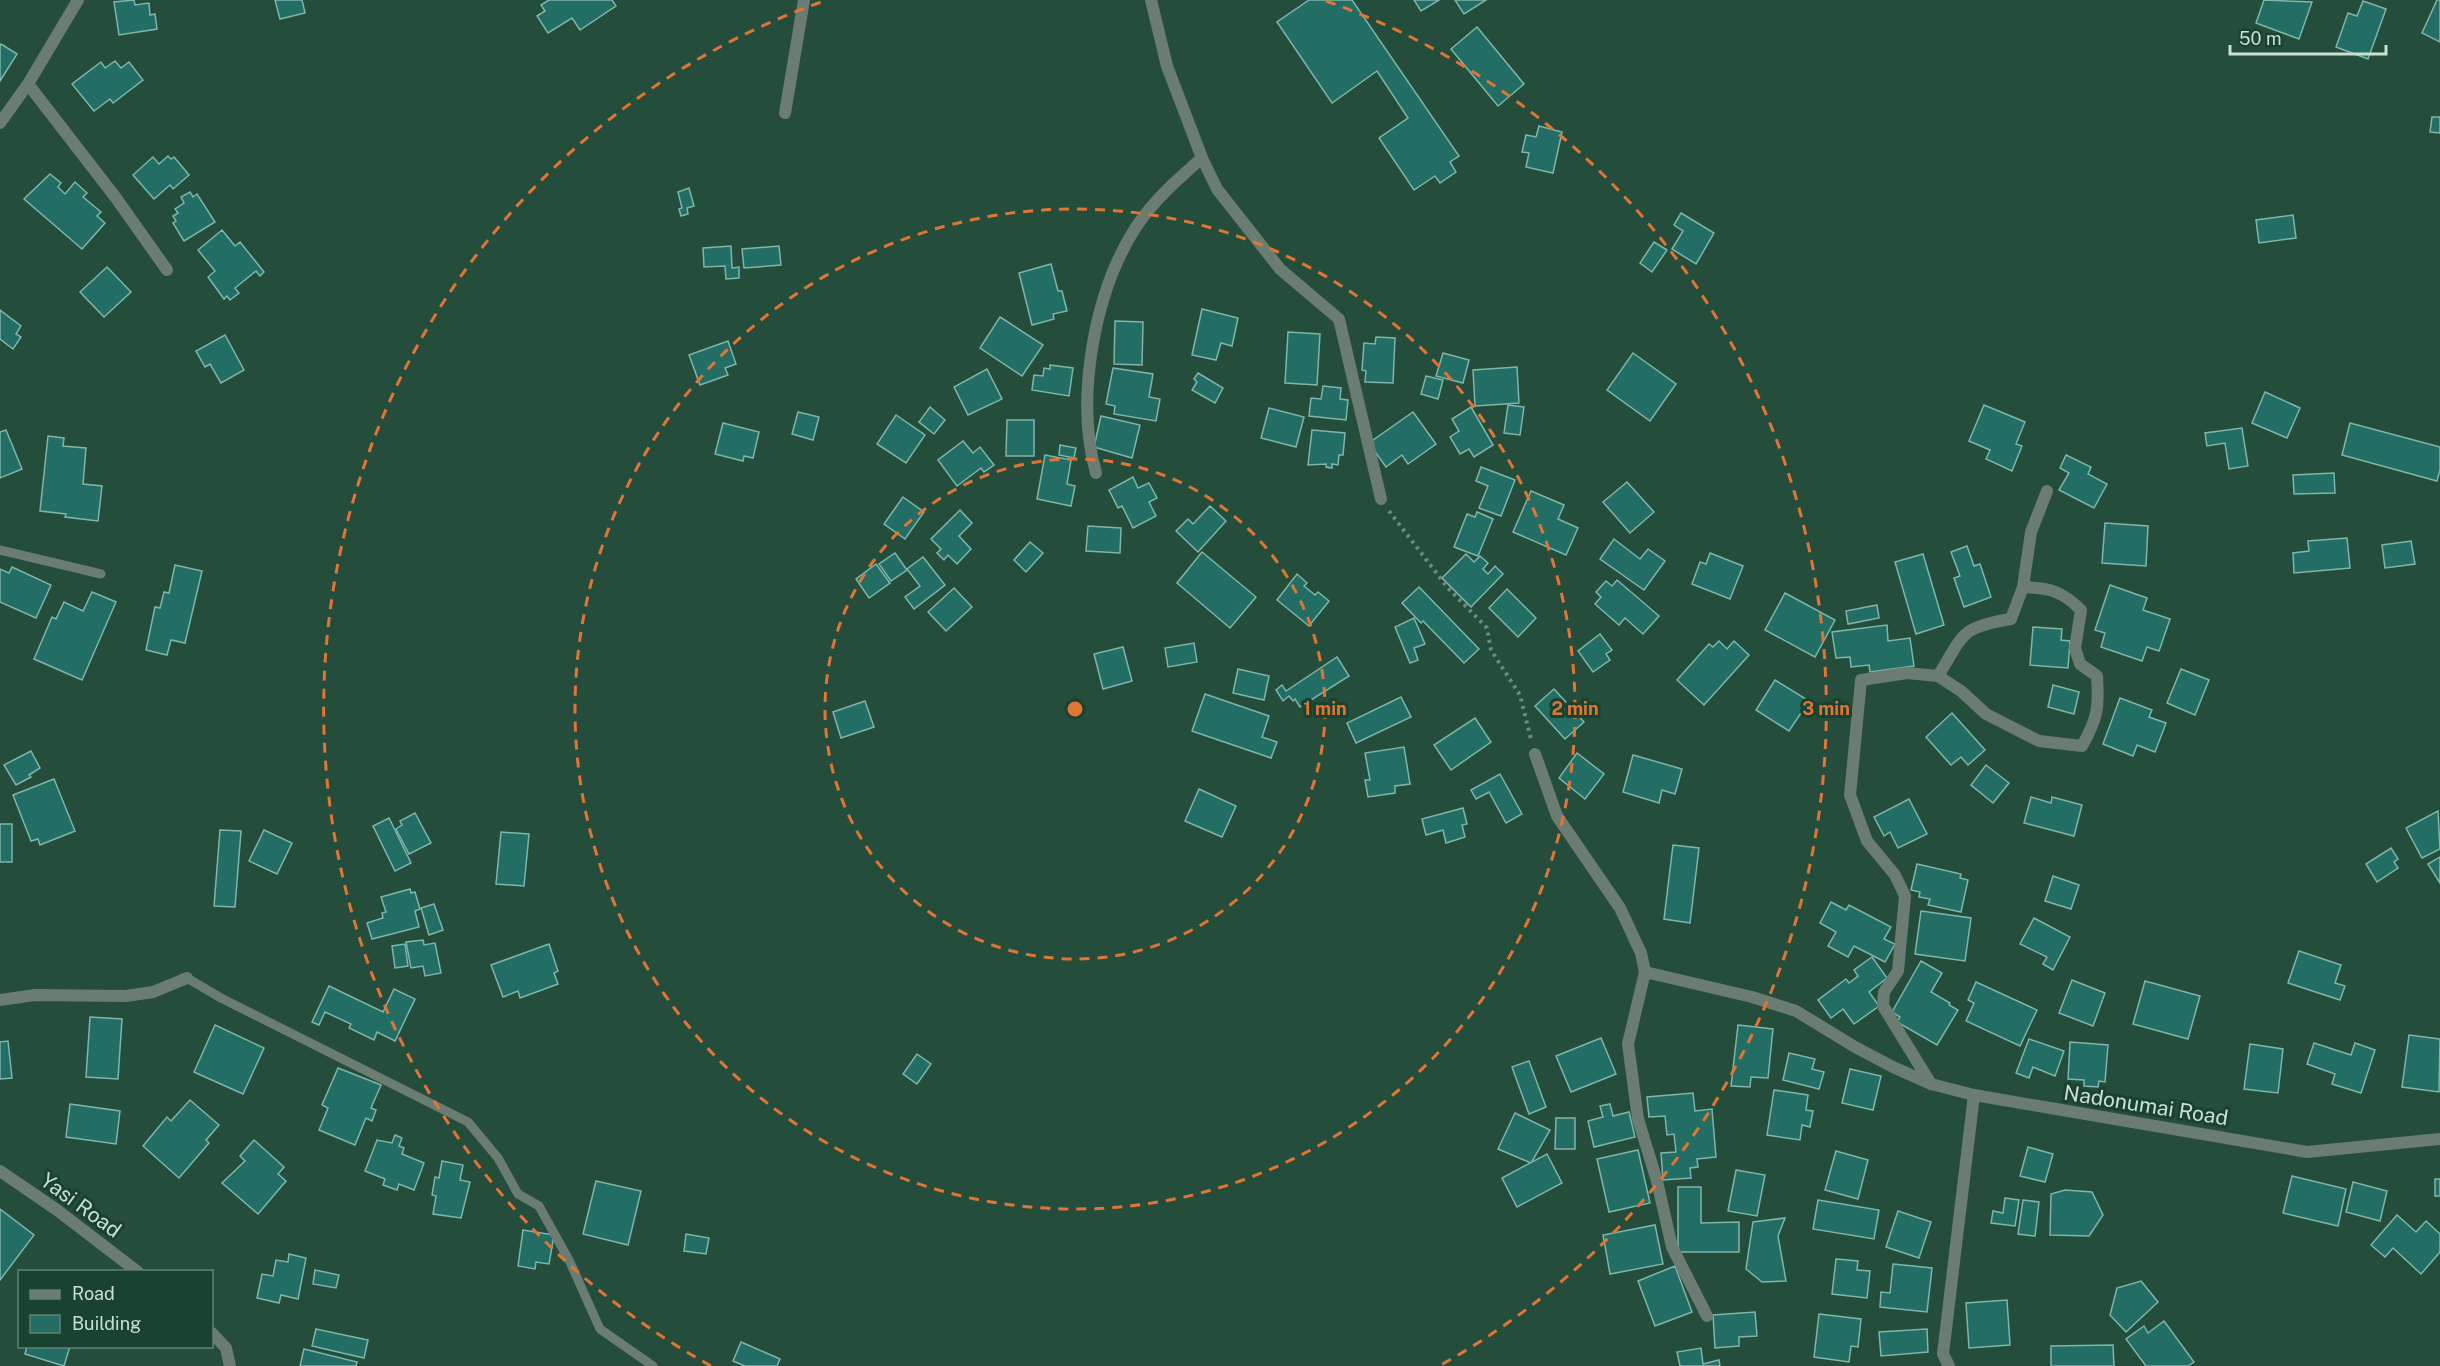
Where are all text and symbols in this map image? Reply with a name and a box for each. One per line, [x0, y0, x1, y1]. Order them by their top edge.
scale bar [2230, 18, 2386, 56]
text: 50 m [2239, 28, 2282, 49]
text: 1 min [1303, 698, 1347, 719]
text: 2 min [1551, 698, 1599, 719]
text: 3 min [1802, 698, 1850, 719]
centre of rings [1065, 699, 1085, 719]
street label: Nadonumai Road [2062, 1080, 2230, 1130]
street label: Yasi Road [36, 1167, 126, 1243]
legend [18, 1270, 213, 1348]
text: Road [72, 1283, 115, 1304]
text: Building [72, 1313, 141, 1334]

